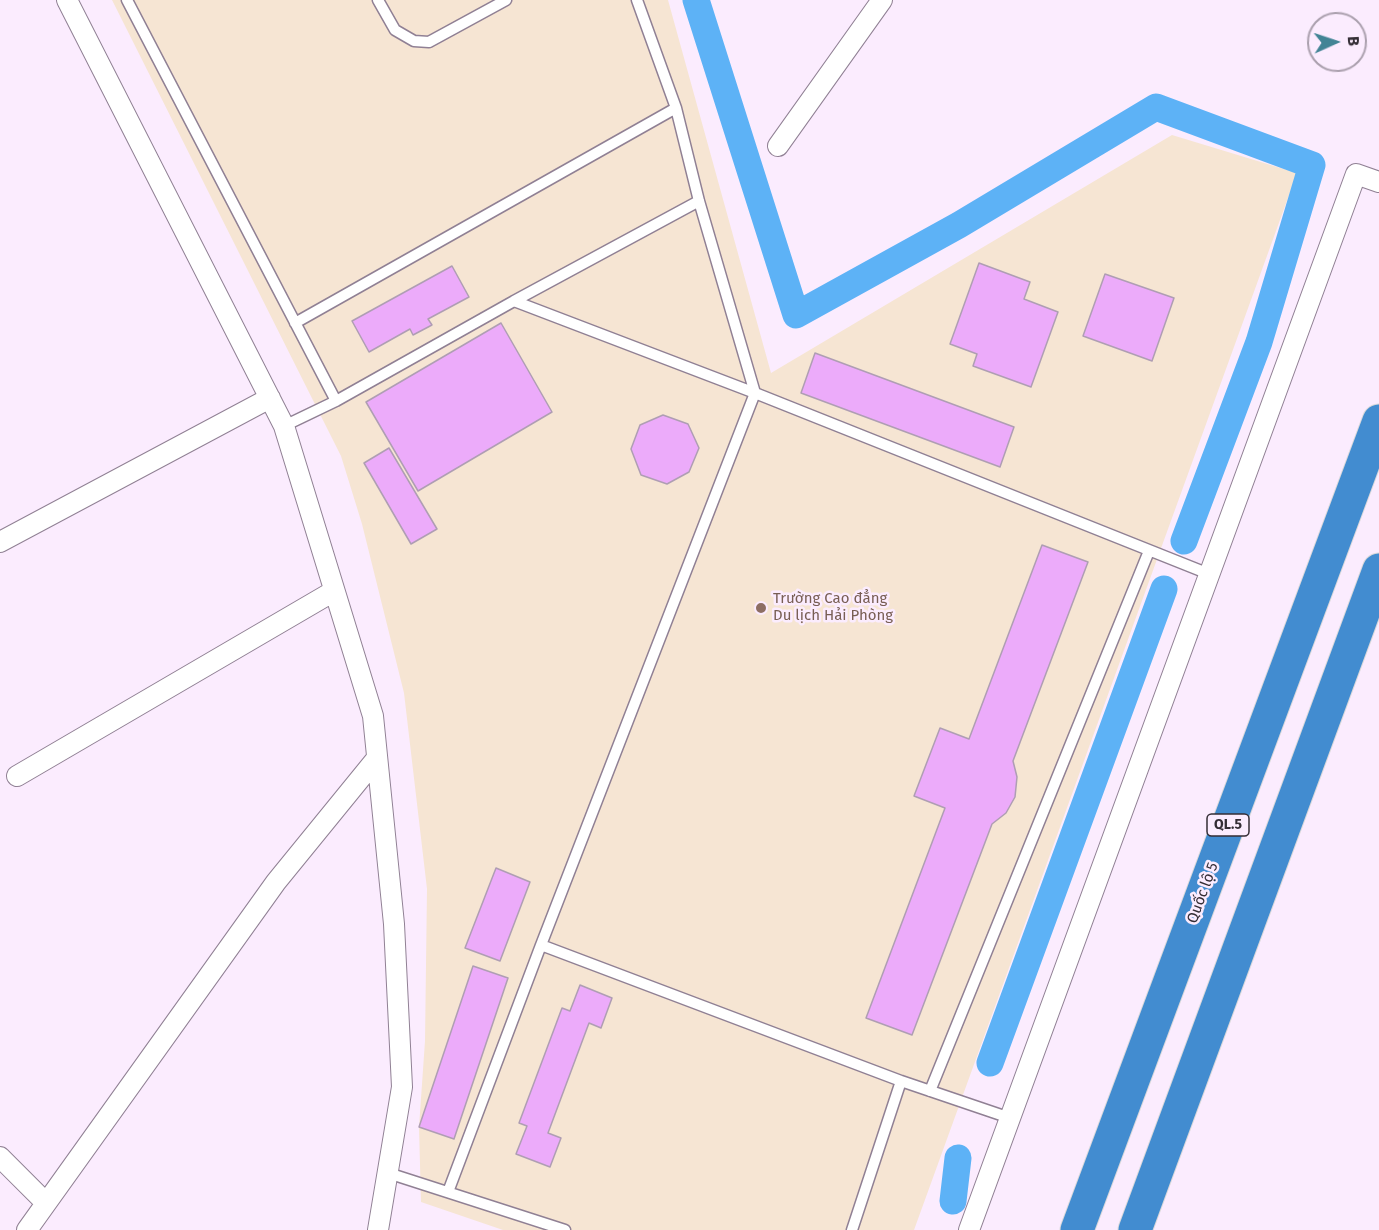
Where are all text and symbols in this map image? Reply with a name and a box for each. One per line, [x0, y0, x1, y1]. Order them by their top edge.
north arrow [1307, 12, 1367, 72]
text: B [1344, 36, 1363, 47]
place label: Trường Cao đẳng Du lịch Hải Phòng [773, 590, 893, 625]
marker: Trường Cao đẳng Du lịch Hải Phòng [754, 601, 768, 615]
road number: QL.5 [1207, 814, 1249, 836]
street label: Quốc lộ 5 [1184, 860, 1222, 926]

